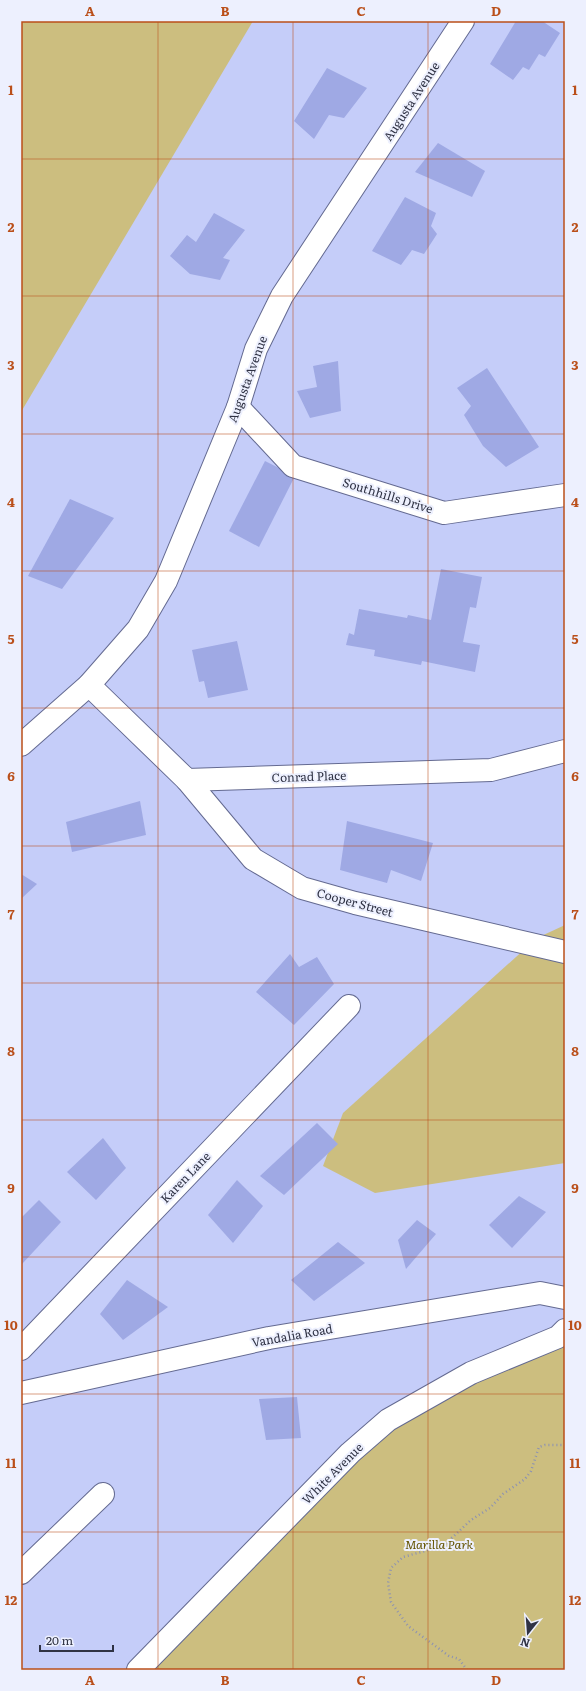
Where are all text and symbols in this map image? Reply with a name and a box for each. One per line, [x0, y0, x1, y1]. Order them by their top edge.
text: A [85, 1, 95, 20]
text: B [221, 1, 230, 20]
text: C [356, 1, 366, 20]
text: D [491, 1, 501, 20]
street label: Augusta Avenue [379, 58, 443, 144]
text: 1 [8, 80, 14, 99]
text: 1 [572, 80, 578, 99]
text: 2 [8, 217, 15, 236]
text: 2 [572, 217, 579, 236]
street label: Augusta Avenue [223, 333, 271, 425]
text: 3 [7, 355, 15, 374]
text: 3 [571, 355, 579, 374]
street label: Southhills Drive [341, 473, 435, 517]
text: 4 [7, 492, 15, 511]
text: 4 [571, 492, 579, 511]
text: 5 [7, 629, 15, 648]
text: 5 [571, 629, 579, 648]
text: 6 [7, 766, 15, 785]
street label: Conrad Place [271, 766, 347, 786]
text: 6 [571, 766, 579, 785]
street label: Cooper Street [315, 883, 395, 921]
text: 7 [7, 904, 15, 923]
text: 7 [571, 904, 579, 923]
text: 8 [7, 1041, 15, 1060]
text: 8 [571, 1041, 579, 1060]
street label: Karen Lane [156, 1147, 214, 1207]
text: 9 [7, 1178, 15, 1197]
text: 9 [571, 1178, 579, 1197]
text: 10 [4, 1315, 18, 1334]
text: 10 [568, 1315, 582, 1334]
street label: Vandalia Road [250, 1319, 335, 1351]
street label: White Avenue [297, 1438, 367, 1508]
text: 11 [6, 1453, 17, 1472]
text: 11 [570, 1453, 581, 1472]
park label: Marilla Park [405, 1535, 474, 1553]
text: 12 [5, 1590, 17, 1609]
text: 12 [569, 1590, 581, 1609]
north arrow [508, 1613, 548, 1653]
scale bar [40, 1627, 113, 1653]
text: 20 m [46, 1631, 73, 1649]
text: N [518, 1635, 532, 1653]
text: A [85, 1670, 95, 1689]
text: B [221, 1670, 230, 1689]
text: C [356, 1670, 366, 1689]
text: D [491, 1670, 501, 1689]

